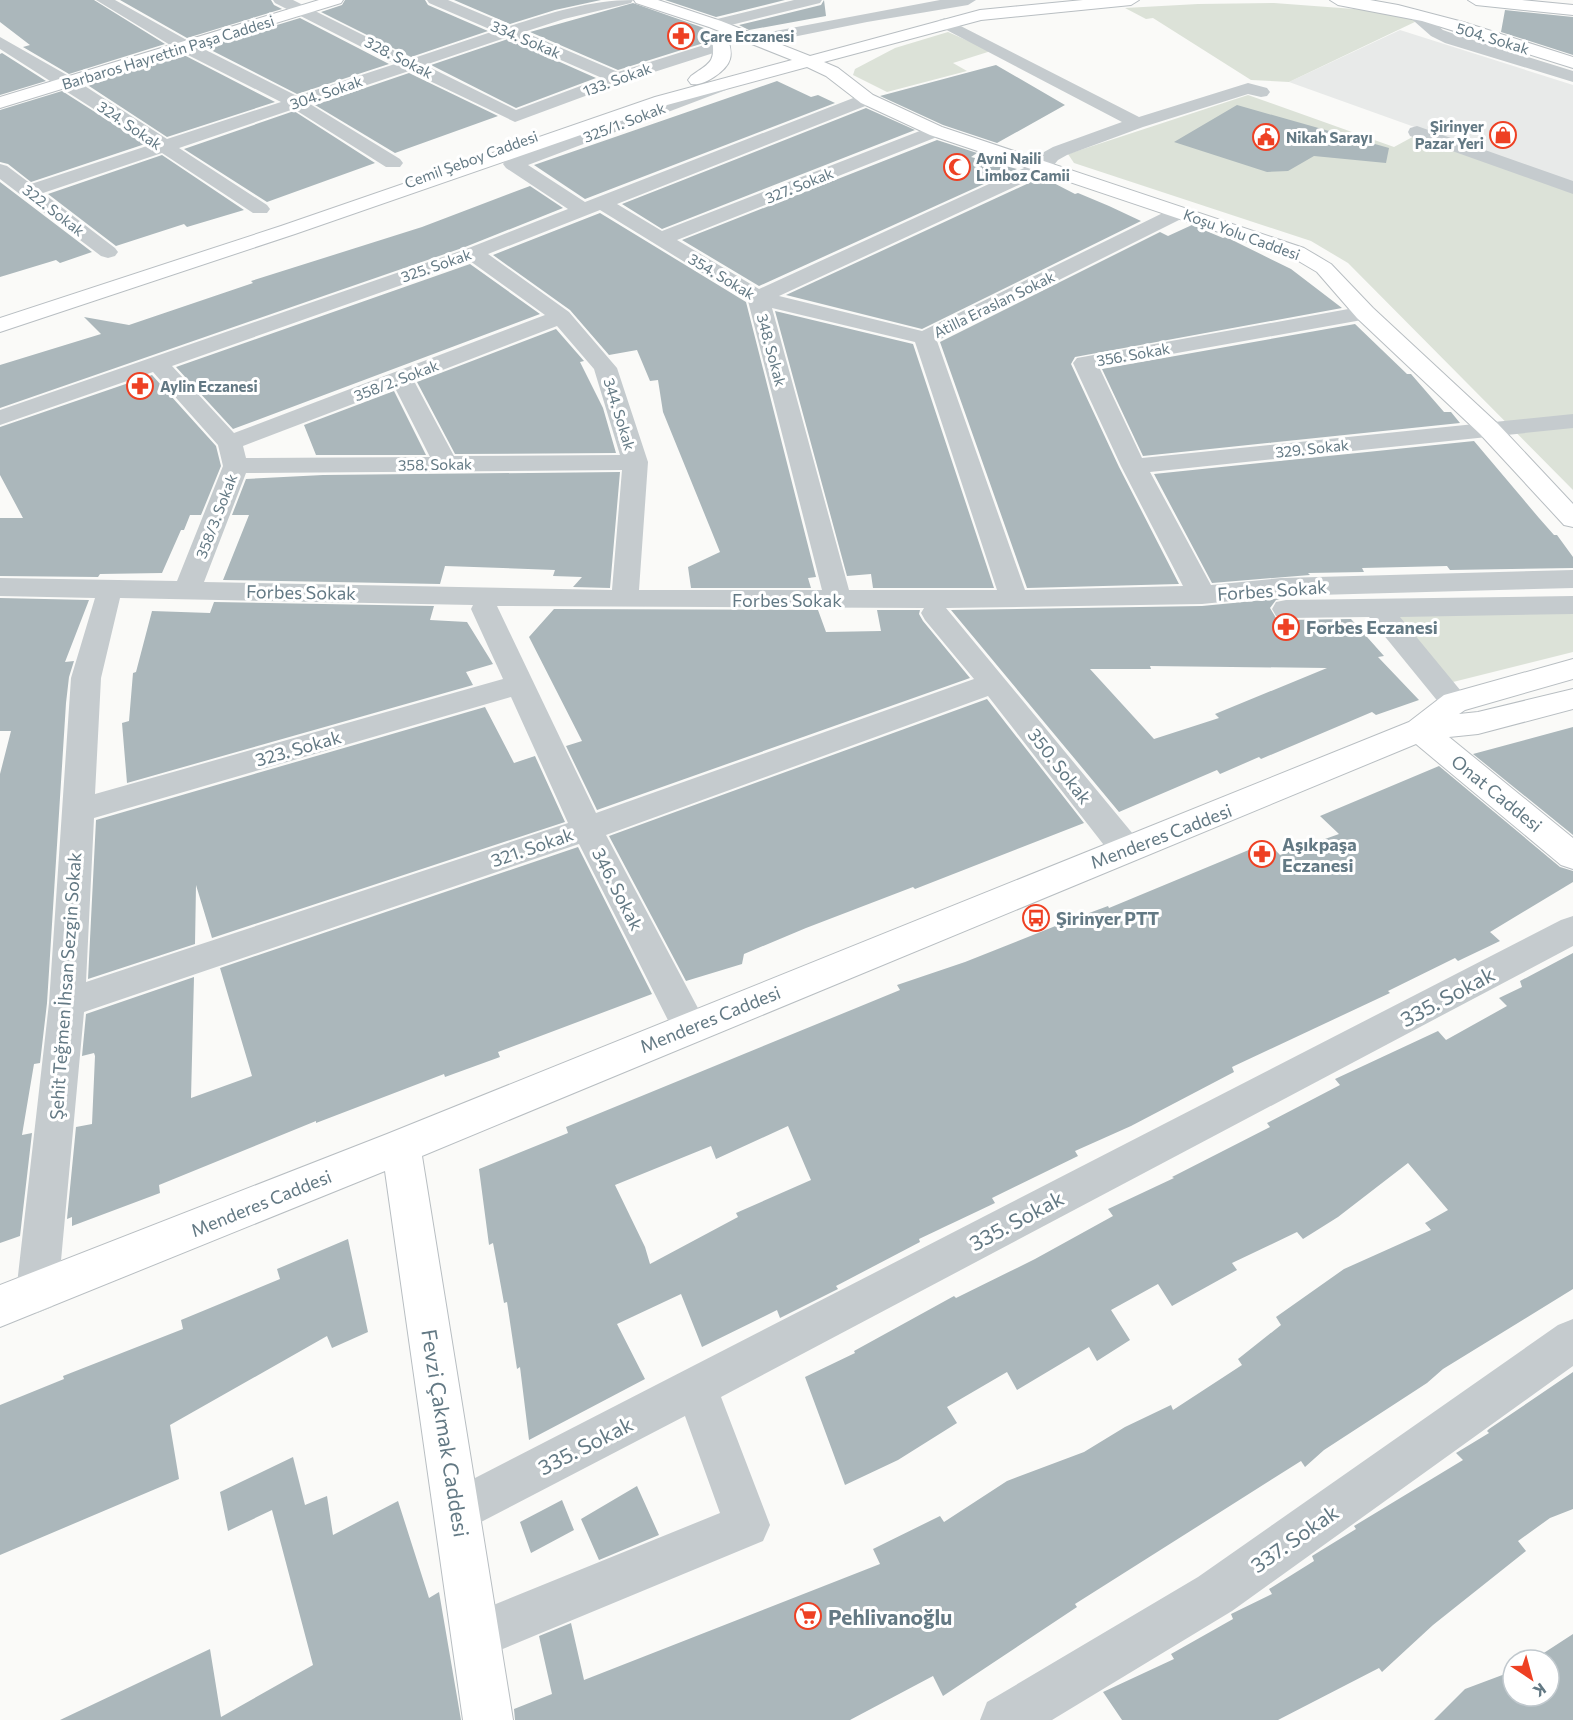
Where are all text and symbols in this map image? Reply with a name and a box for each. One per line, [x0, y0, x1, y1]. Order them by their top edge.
street label: Barbaros Hayrettin Paşa Caddesi [60, 11, 276, 93]
street label: 334. Sokak [488, 16, 564, 62]
street label: 504. Sokak [1454, 18, 1532, 58]
pharmacy icon: Çare Eczanesi [666, 21, 696, 51]
place label: Çare Eczanesi [700, 27, 795, 45]
street label: 328. Sokak [362, 32, 436, 82]
street label: 133. Sokak [580, 58, 654, 100]
street label: 304. Sokak [287, 71, 365, 113]
street label: 324. Sokak [94, 97, 166, 153]
street label: 325/1. Sokak [580, 98, 668, 146]
place label: Şirinyer Pazar Yeri [1415, 117, 1484, 152]
shop icon: Şirinyer Pazar Yeri [1488, 120, 1518, 150]
public building icon: Nikah Sarayı [1251, 122, 1281, 152]
street label: Cemil Şeboy Caddesi [402, 126, 540, 192]
place label: Nikah Sarayı [1286, 128, 1373, 146]
place label: Avni Naili Limboz Camii [976, 149, 1070, 184]
mosque icon: Avni Naili Limboz Camii [942, 152, 972, 182]
street label: 327. Sokak [762, 163, 836, 207]
street label: 322. Sokak [20, 180, 88, 240]
street label: Koşu Yolu Caddesi [1181, 205, 1303, 263]
street label: 325. Sokak [398, 245, 474, 285]
street label: 354. Sokak [686, 249, 758, 303]
street label: Atilla Eraslan Sokak [931, 267, 1057, 341]
street label: 348. Sokak [754, 312, 790, 388]
street label: 356. Sokak [1095, 339, 1171, 369]
street label: 358/2. Sokak [351, 356, 441, 404]
pharmacy icon: Aylin Eczanesi [125, 371, 155, 401]
street label: 344. Sokak [600, 376, 640, 452]
place label: Aylin Eczanesi [160, 377, 258, 395]
street label: 329. Sokak [1274, 435, 1350, 461]
street label: 358. Sokak [398, 454, 472, 474]
street label: 358/3. Sokak [192, 471, 240, 561]
street label: Forbes Sokak [1216, 575, 1328, 605]
street label: Forbes Sokak [246, 580, 356, 604]
street label: Forbes Sokak [732, 589, 842, 611]
pharmacy icon: Forbes Eczanesi [1271, 612, 1301, 642]
place label: Forbes Eczanesi [1306, 616, 1438, 638]
street label: 350. Sokak [1024, 724, 1097, 808]
street label: 323. Sokak [253, 725, 344, 771]
street label: Onat Caddesi [1447, 750, 1547, 836]
street label: Menderes Caddesi [1087, 799, 1235, 873]
street label: 321. Sokak [488, 823, 576, 871]
place label: Aşıkpaşa Eczanesi [1282, 833, 1357, 876]
pharmacy icon: Aşıkpaşa Eczanesi [1247, 839, 1277, 869]
street label: 346. Sokak [588, 844, 648, 934]
street label: Şehit Teğmen İhsan Sezgin Sokak [45, 851, 85, 1121]
bus stop icon: Şirinyer PTT [1021, 903, 1051, 933]
place label: Şirinyer PTT [1056, 907, 1160, 929]
street label: 335. Sokak [1396, 961, 1498, 1031]
street label: Menderes Caddesi [636, 981, 784, 1057]
street label: Menderes Caddesi [187, 1165, 335, 1241]
street label: 335. Sokak [965, 1185, 1067, 1255]
street label: Fevzi Çakmak Caddesi [417, 1327, 475, 1539]
street label: 335. Sokak [533, 1410, 637, 1480]
street label: 337. Sokak [1245, 1499, 1343, 1577]
supermarket icon: Pehlivanoğlu [793, 1601, 823, 1631]
place label: Pehlivanoğlu [828, 1604, 952, 1629]
north arrow [1501, 1648, 1561, 1708]
text: K [1530, 1680, 1550, 1702]

